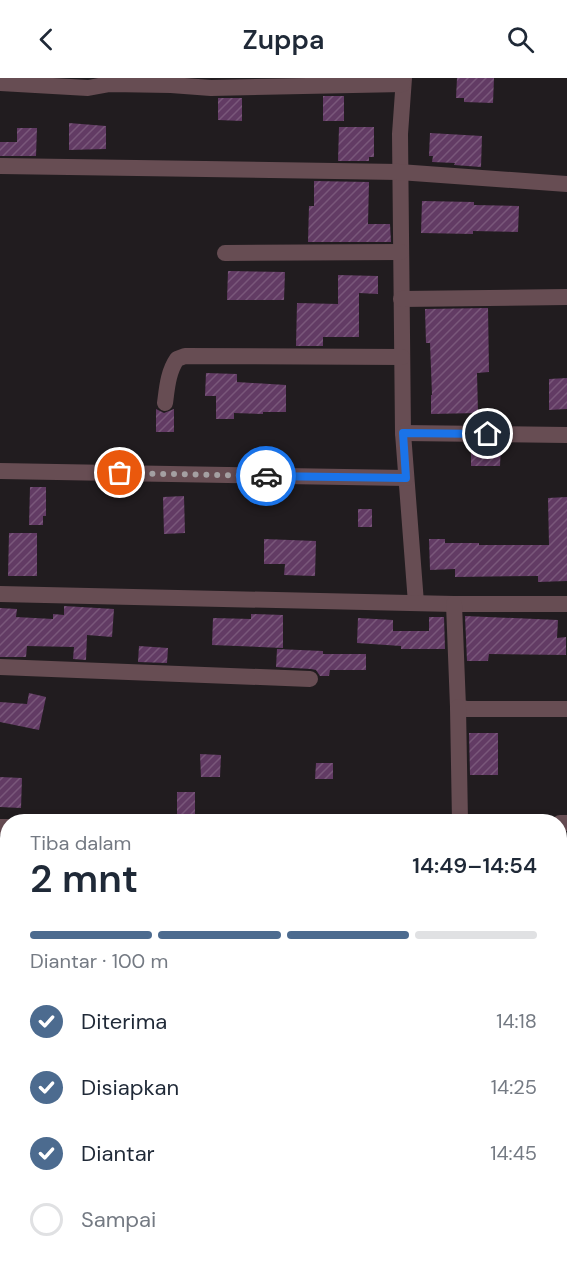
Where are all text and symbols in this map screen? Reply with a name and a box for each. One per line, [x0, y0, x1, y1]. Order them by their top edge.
text: Zuppa [243, 22, 325, 57]
icon: back [30, 23, 63, 56]
icon: search [504, 23, 537, 56]
pin [462, 408, 513, 459]
icon: home [471, 417, 504, 450]
courier [236, 446, 296, 506]
pin [94, 447, 145, 498]
icon: bag [103, 456, 136, 489]
icon: car [250, 460, 283, 493]
text: Tiba dalam [30, 830, 131, 856]
text: 14:49–14:54 [412, 851, 537, 880]
text: 2 mnt [30, 853, 138, 904]
text: Diantar · 100 m [30, 948, 168, 974]
icon: check [30, 1005, 63, 1038]
text: Diterima [81, 1007, 167, 1036]
text: 14:18 [496, 1008, 537, 1034]
icon: check [30, 1071, 63, 1104]
text: Disiapkan [81, 1073, 179, 1102]
text: 14:25 [491, 1074, 537, 1100]
icon: check [30, 1137, 63, 1170]
text: Diantar [81, 1139, 155, 1168]
text: 14:45 [490, 1140, 537, 1166]
text: Sampai [81, 1205, 156, 1234]

